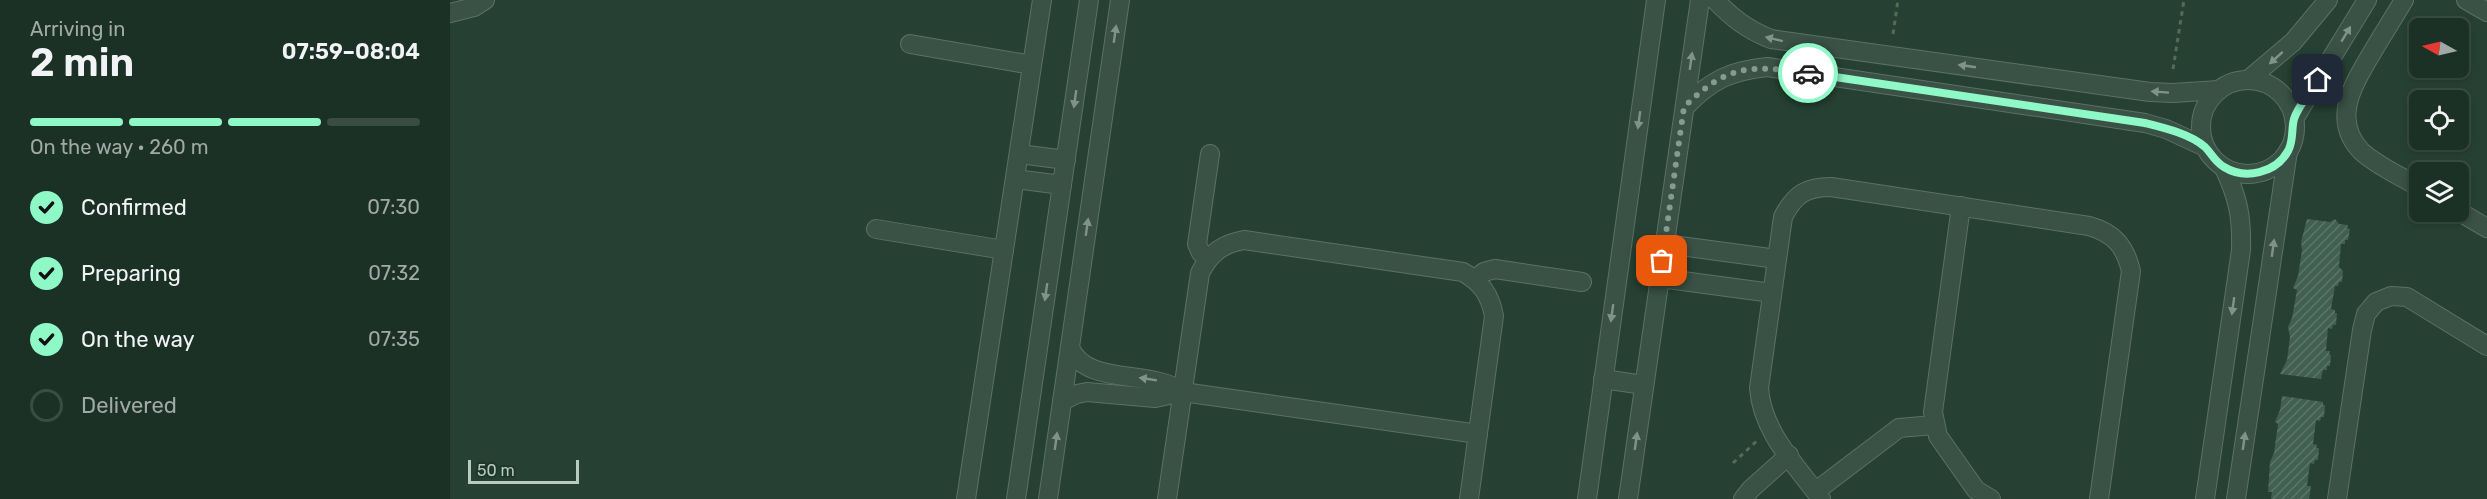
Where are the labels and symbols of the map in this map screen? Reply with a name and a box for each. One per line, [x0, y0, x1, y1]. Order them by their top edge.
north arrow [2409, 18, 2469, 78]
one-way arrow [1110, 25, 1119, 44]
one-way arrow [2341, 26, 2352, 42]
one-way arrow [1765, 33, 1783, 43]
courier [1778, 43, 1838, 103]
one-way arrow [1687, 51, 1696, 70]
one-way arrow [2269, 51, 2284, 64]
pin [2292, 54, 2343, 105]
one-way arrow [1957, 62, 1976, 71]
one-way arrow [2151, 88, 2170, 97]
one-way arrow [1070, 90, 1079, 109]
one-way arrow [1635, 111, 1644, 130]
one-way arrow [1083, 218, 1092, 237]
pin [1636, 235, 1687, 286]
one-way arrow [2268, 239, 2277, 258]
one-way arrow [1042, 283, 1051, 302]
one-way arrow [2228, 297, 2237, 316]
one-way arrow [1607, 304, 1616, 323]
one-way arrow [1138, 374, 1157, 383]
one-way arrow [1052, 431, 1061, 450]
one-way arrow [1632, 431, 1641, 450]
one-way arrow [2240, 432, 2249, 451]
scale bar [468, 457, 579, 484]

